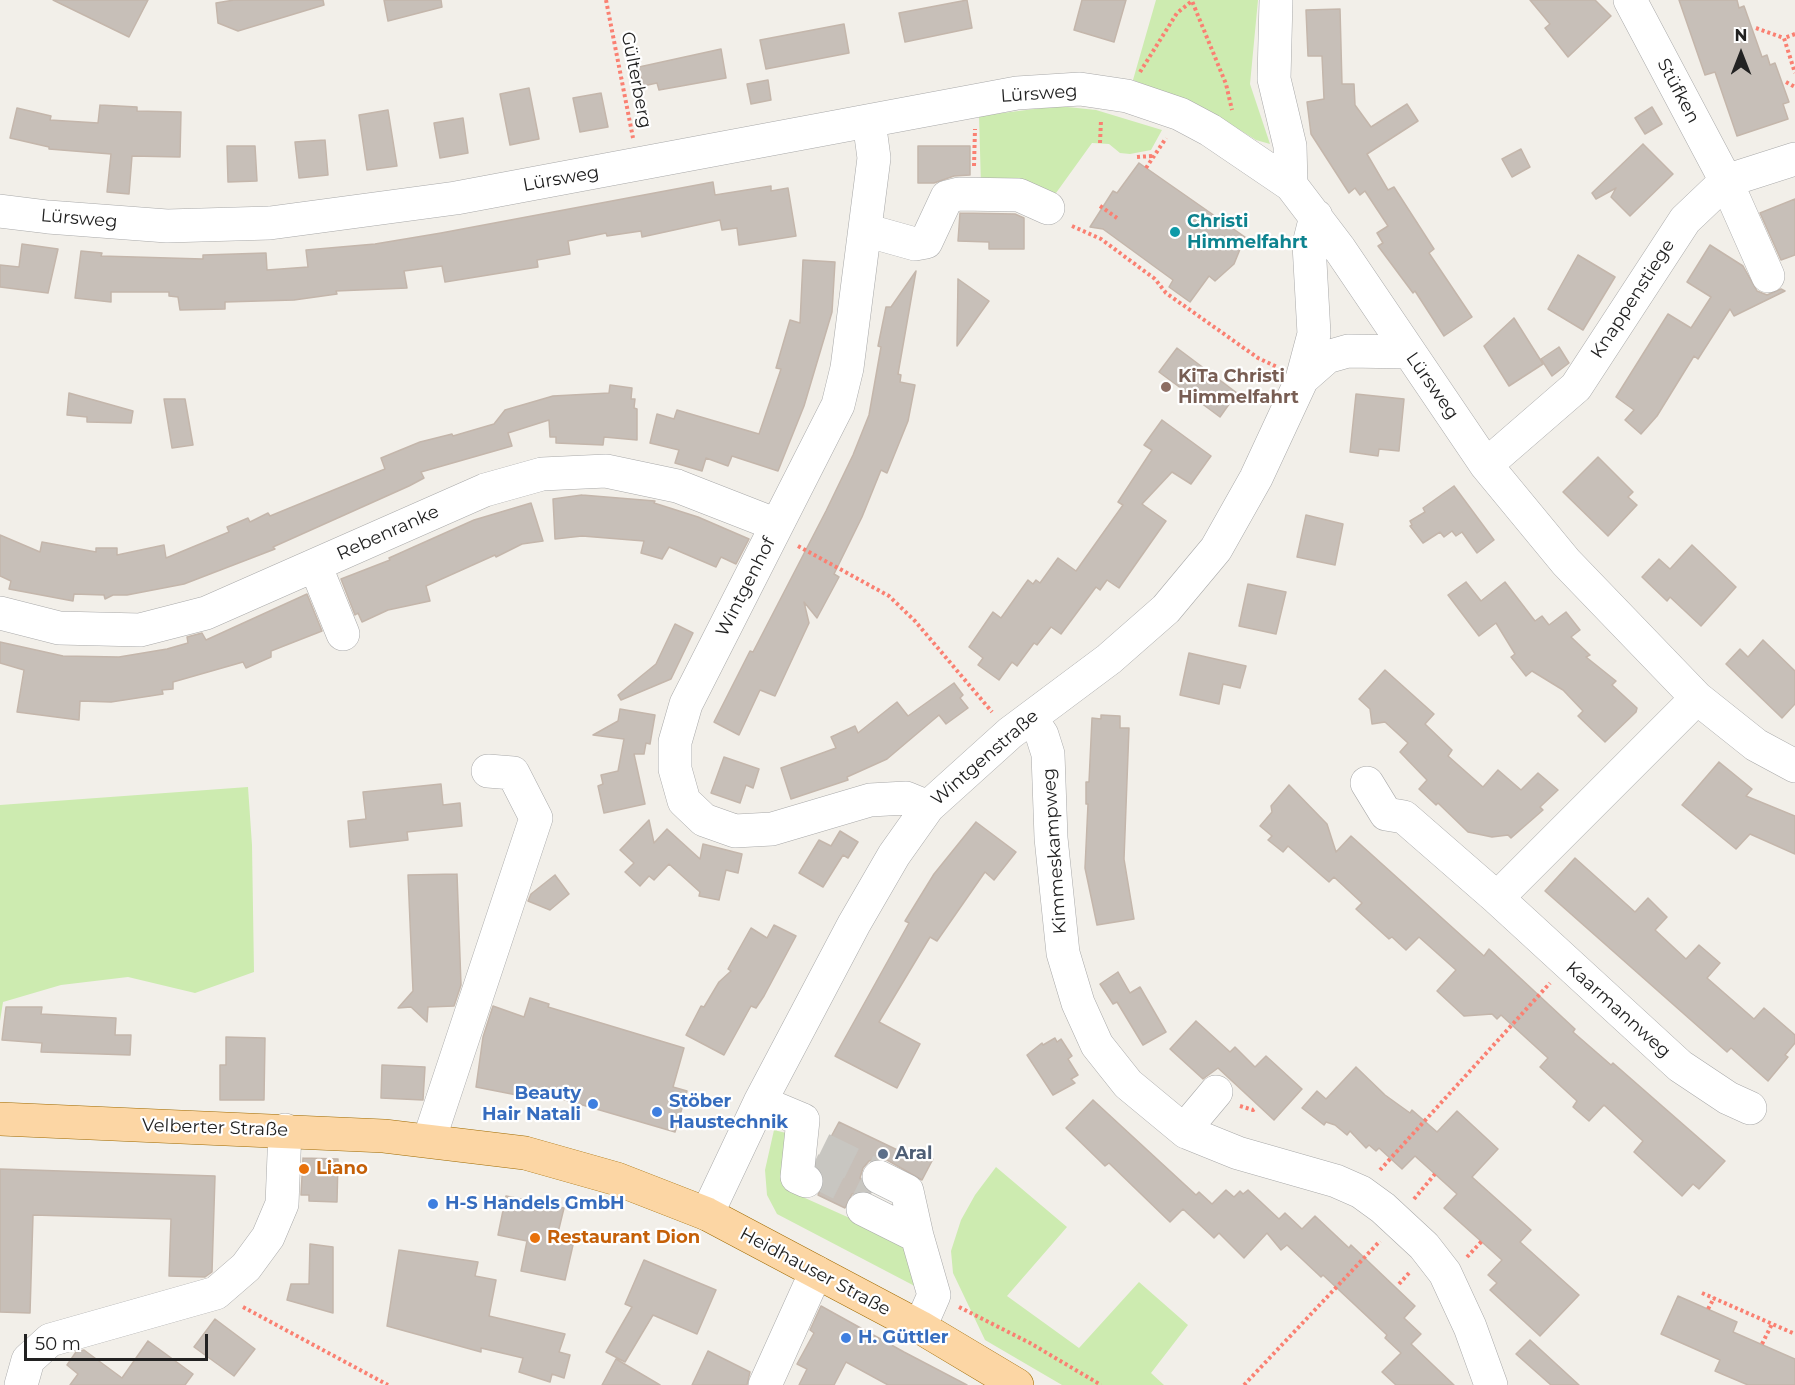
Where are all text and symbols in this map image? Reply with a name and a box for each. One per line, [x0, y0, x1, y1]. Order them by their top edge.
north arrow [1711, 24, 1771, 84]
text: N [1735, 26, 1747, 45]
street label: Gülterberg [616, 30, 656, 130]
street label: Stüfken [1652, 55, 1704, 127]
street label: Lürsweg [1000, 81, 1078, 107]
street label: Lürsweg [521, 162, 601, 196]
street label: Lürsweg [40, 205, 118, 233]
place label: Christi Himmelfahrt [1187, 211, 1308, 254]
marker: Christi Himmelfahrt [1168, 225, 1182, 239]
street label: Knappenstiege [1586, 235, 1680, 363]
street label: Lürsweg [1401, 348, 1463, 424]
place label: KiTa Christi Himmelfahrt [1178, 366, 1299, 409]
marker: KiTa Christi Himmelfahrt [1159, 380, 1173, 394]
street label: Rebenranke [334, 501, 442, 565]
street label: Wintgenhof [712, 534, 780, 640]
street label: Wintgenstraße [927, 706, 1043, 810]
street label: Kimmeskampweg [1038, 767, 1072, 935]
street label: Kaarmannweg [1561, 957, 1675, 1063]
place label: Beauty Hair Natali [482, 1083, 581, 1126]
place label: Stöber Haustechnik [669, 1091, 788, 1134]
marker: Beauty Hair Natali [586, 1097, 600, 1111]
marker: Stöber Haustechnik [650, 1105, 664, 1119]
street label: Velberter Straße [142, 1115, 288, 1141]
place label: Aral [895, 1143, 932, 1165]
marker: Aral [876, 1147, 890, 1161]
place label: Liano [316, 1158, 368, 1180]
marker: Liano [297, 1162, 311, 1176]
place label: H-S Handels GmbH [445, 1193, 625, 1215]
marker: H-S Handels GmbH [426, 1197, 440, 1211]
street label: Heidhauser Straße [736, 1223, 894, 1321]
place label: Restaurant Dion [547, 1227, 700, 1249]
marker: Restaurant Dion [528, 1231, 542, 1245]
scale bar [27, 1322, 212, 1360]
place label: H. Güttler [858, 1327, 949, 1349]
marker: H. Güttler [839, 1331, 853, 1345]
text: 50 m [35, 1333, 81, 1355]

